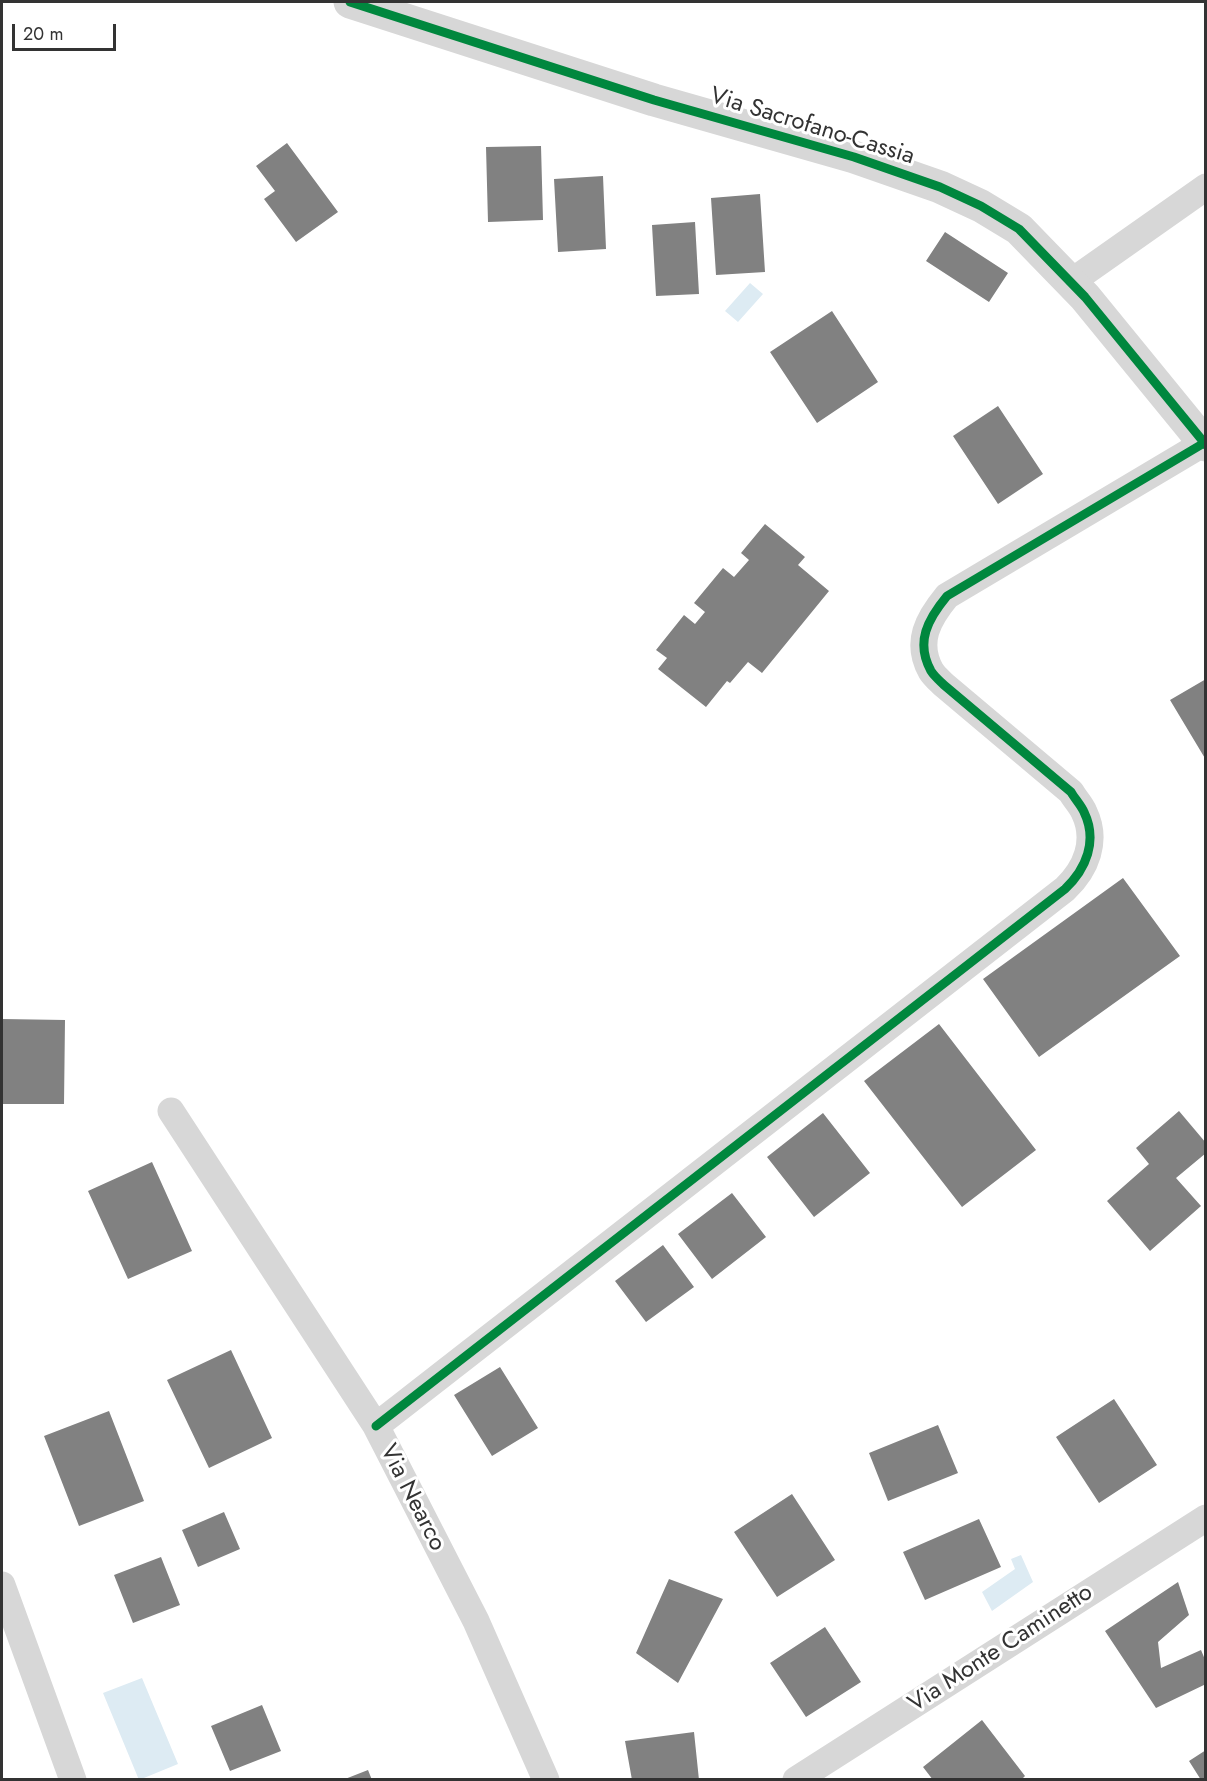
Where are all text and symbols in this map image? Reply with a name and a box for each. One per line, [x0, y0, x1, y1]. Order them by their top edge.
scale bar [15, 12, 118, 50]
text: 20 m [23, 21, 63, 47]
street label: Via Sacrofano-Cassia [706, 82, 918, 172]
street label: Via Nearco [373, 1440, 451, 1556]
street label: Via Monte Caminetto [903, 1579, 1099, 1719]

